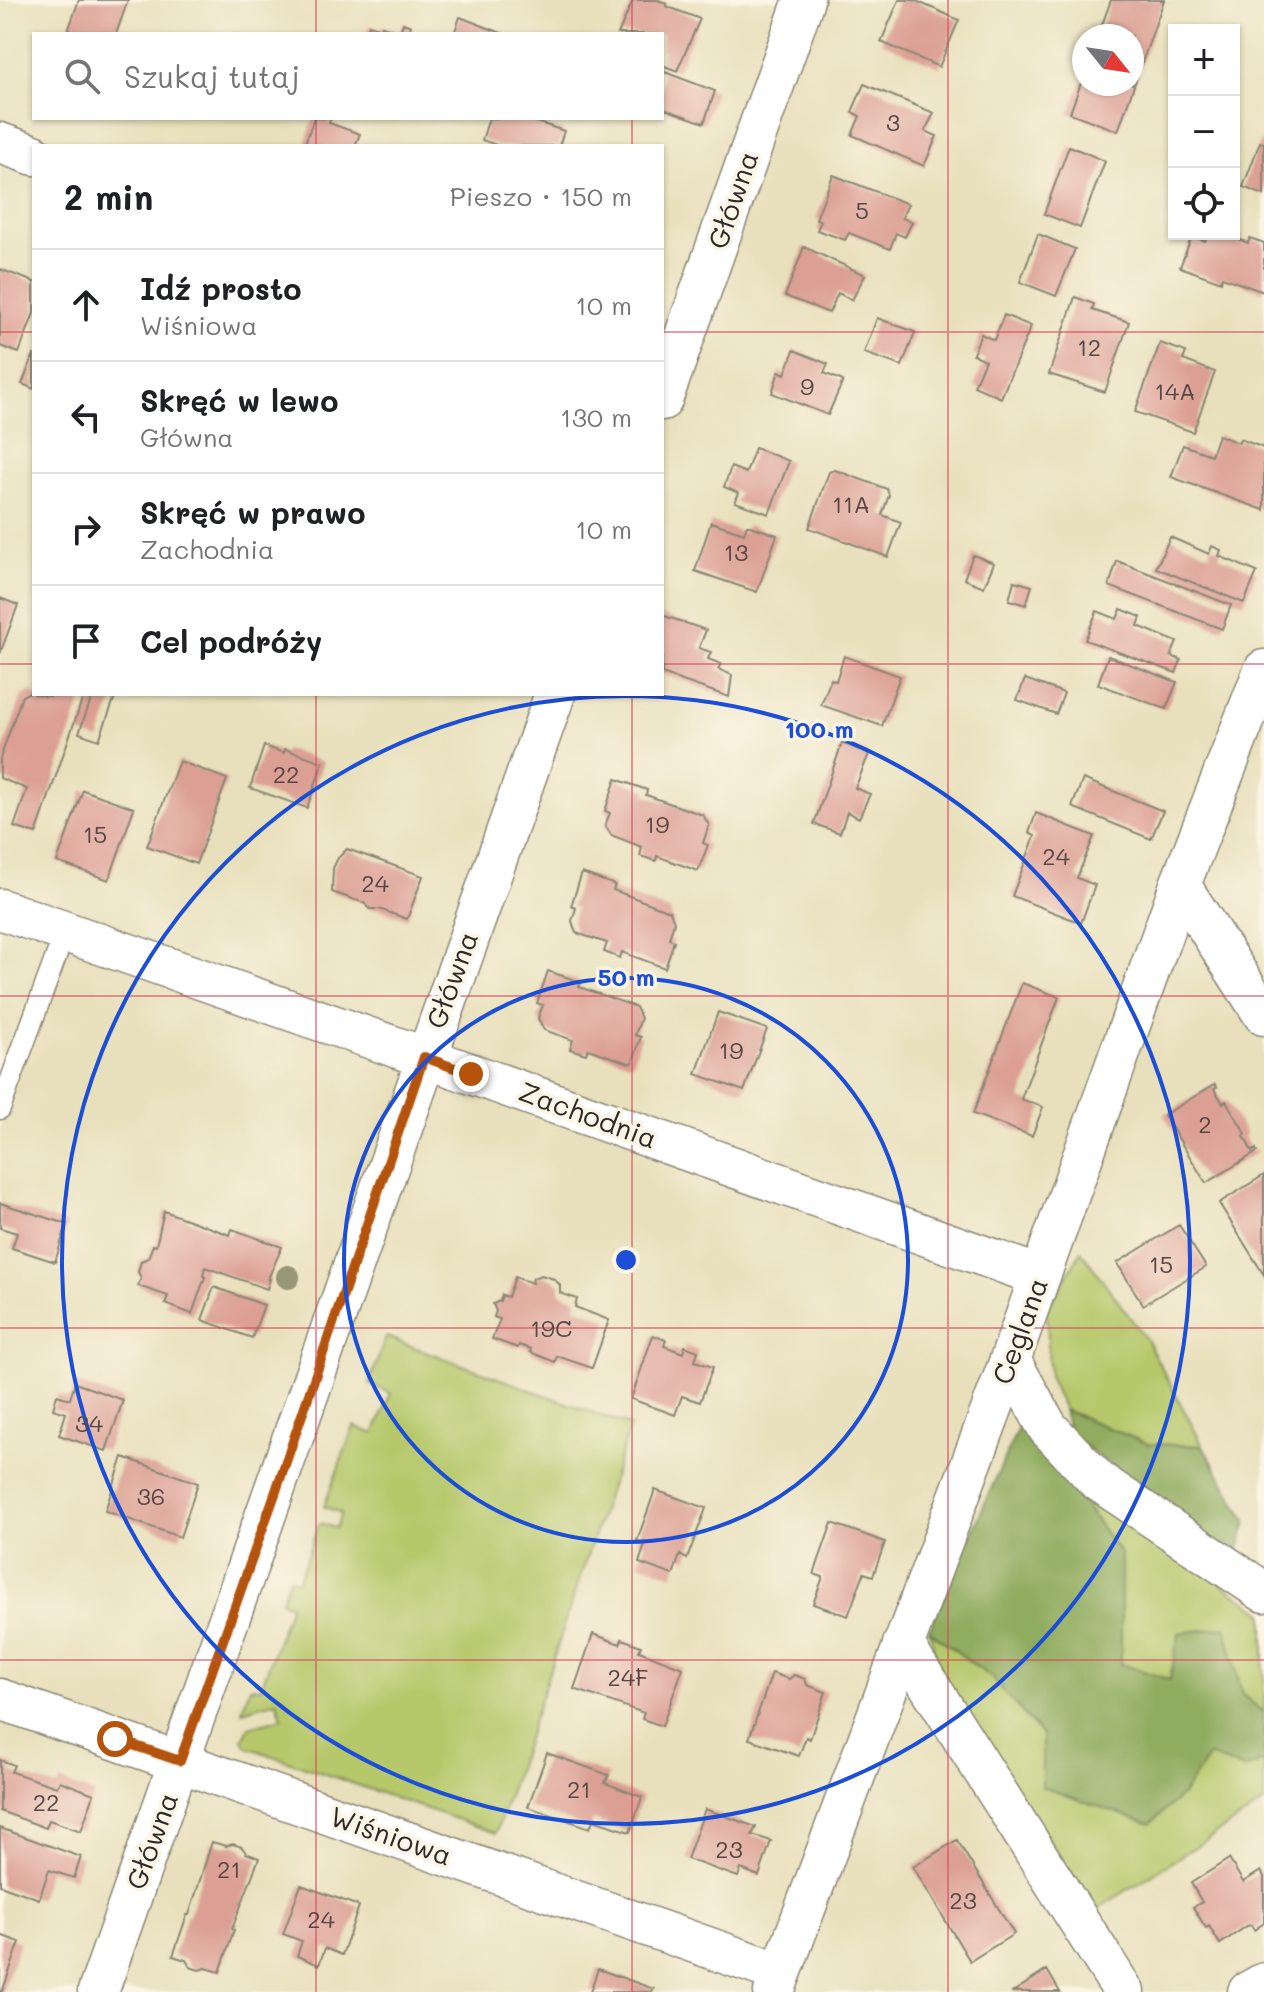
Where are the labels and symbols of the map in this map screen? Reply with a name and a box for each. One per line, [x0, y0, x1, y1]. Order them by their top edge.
north arrow [1072, 24, 1144, 96]
house number: 3 [886, 106, 900, 137]
street label: Główna [699, 146, 765, 253]
house number: 5 [855, 194, 869, 225]
house number: 12 [1077, 331, 1101, 362]
house number: 9 [800, 370, 814, 401]
house number: 14A [1154, 375, 1196, 406]
house number: 11A [832, 488, 870, 519]
house number: 13 [724, 536, 748, 567]
text: 100 m [784, 713, 854, 744]
house number: 22 [273, 758, 299, 789]
house number: 19 [645, 808, 669, 839]
house number: 15 [83, 818, 107, 849]
house number: 24 [1042, 840, 1070, 871]
house number: 24 [361, 867, 389, 898]
street label: Główna [417, 926, 485, 1033]
text: 50 m [597, 961, 655, 992]
house number: 19 [719, 1034, 743, 1065]
route end [453, 1056, 489, 1092]
street label: Zachodnia [514, 1072, 662, 1156]
house number: 2 [1198, 1108, 1212, 1139]
centre of rings [612, 1246, 640, 1274]
house number: 15 [1149, 1248, 1173, 1279]
street label: Ceglana [983, 1272, 1055, 1389]
house number: 19C [530, 1312, 572, 1343]
house number: 34 [75, 1407, 103, 1438]
house number: 36 [137, 1480, 165, 1511]
house number: 24F [608, 1661, 648, 1692]
route start [97, 1721, 133, 1757]
house number: 21 [567, 1773, 591, 1804]
house number: 22 [33, 1786, 59, 1817]
street label: Główna [117, 1787, 185, 1894]
street label: Wiśniowa [326, 1797, 457, 1873]
house number: 23 [715, 1833, 743, 1864]
house number: 21 [217, 1853, 241, 1884]
house number: 23 [949, 1884, 977, 1915]
house number: 24 [307, 1903, 335, 1934]

